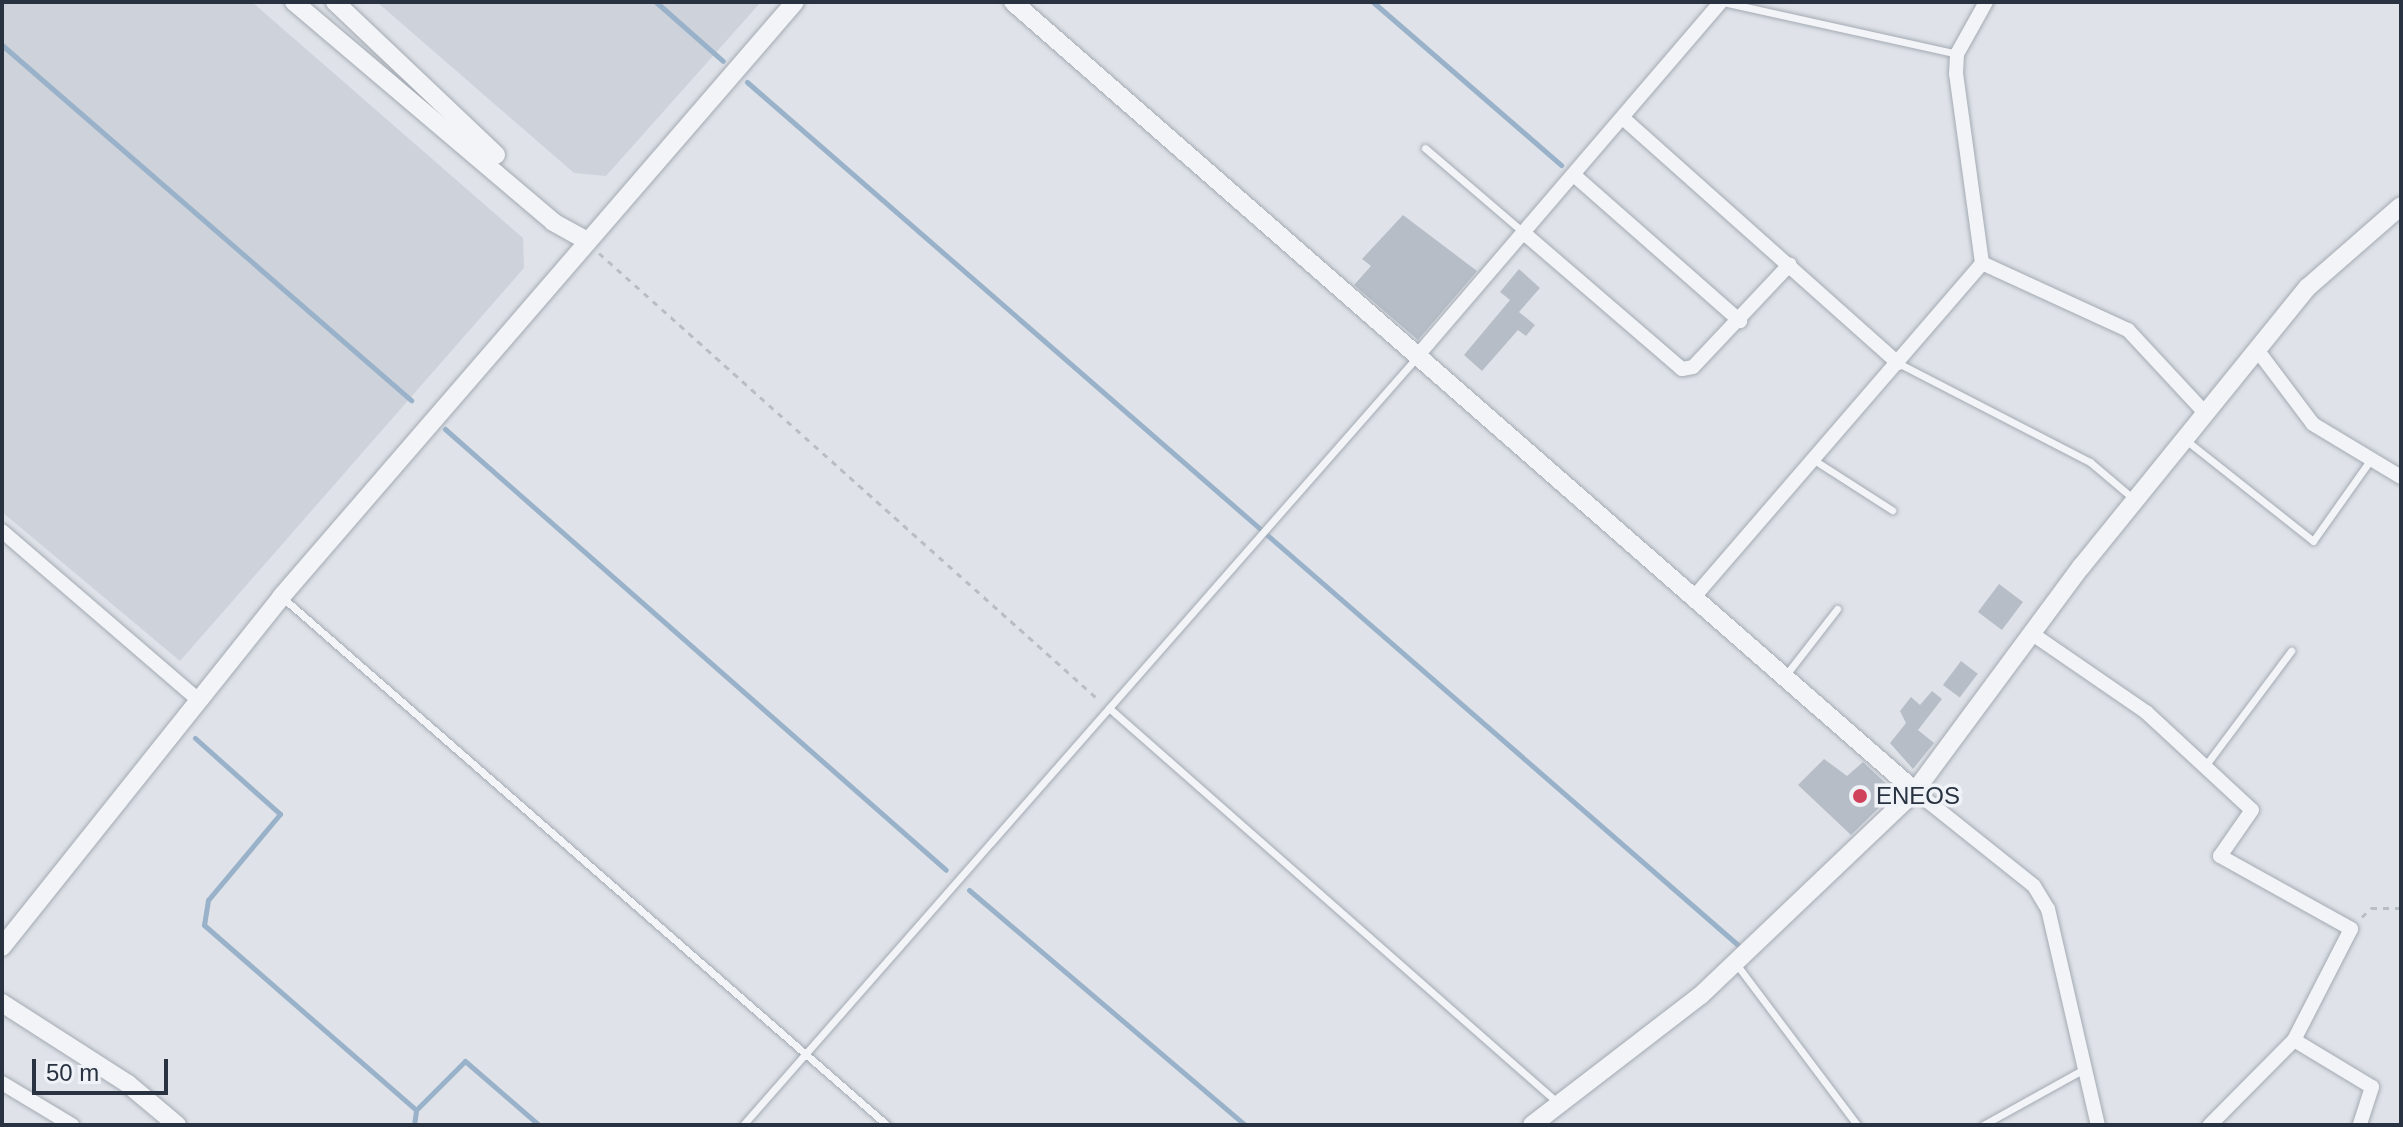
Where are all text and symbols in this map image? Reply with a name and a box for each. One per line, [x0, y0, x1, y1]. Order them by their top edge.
place label: ENEOS [1876, 782, 1960, 810]
marker: ENEOS [1851, 787, 1869, 805]
scale bar [36, 1043, 172, 1093]
text: 50 m [46, 1059, 99, 1086]

